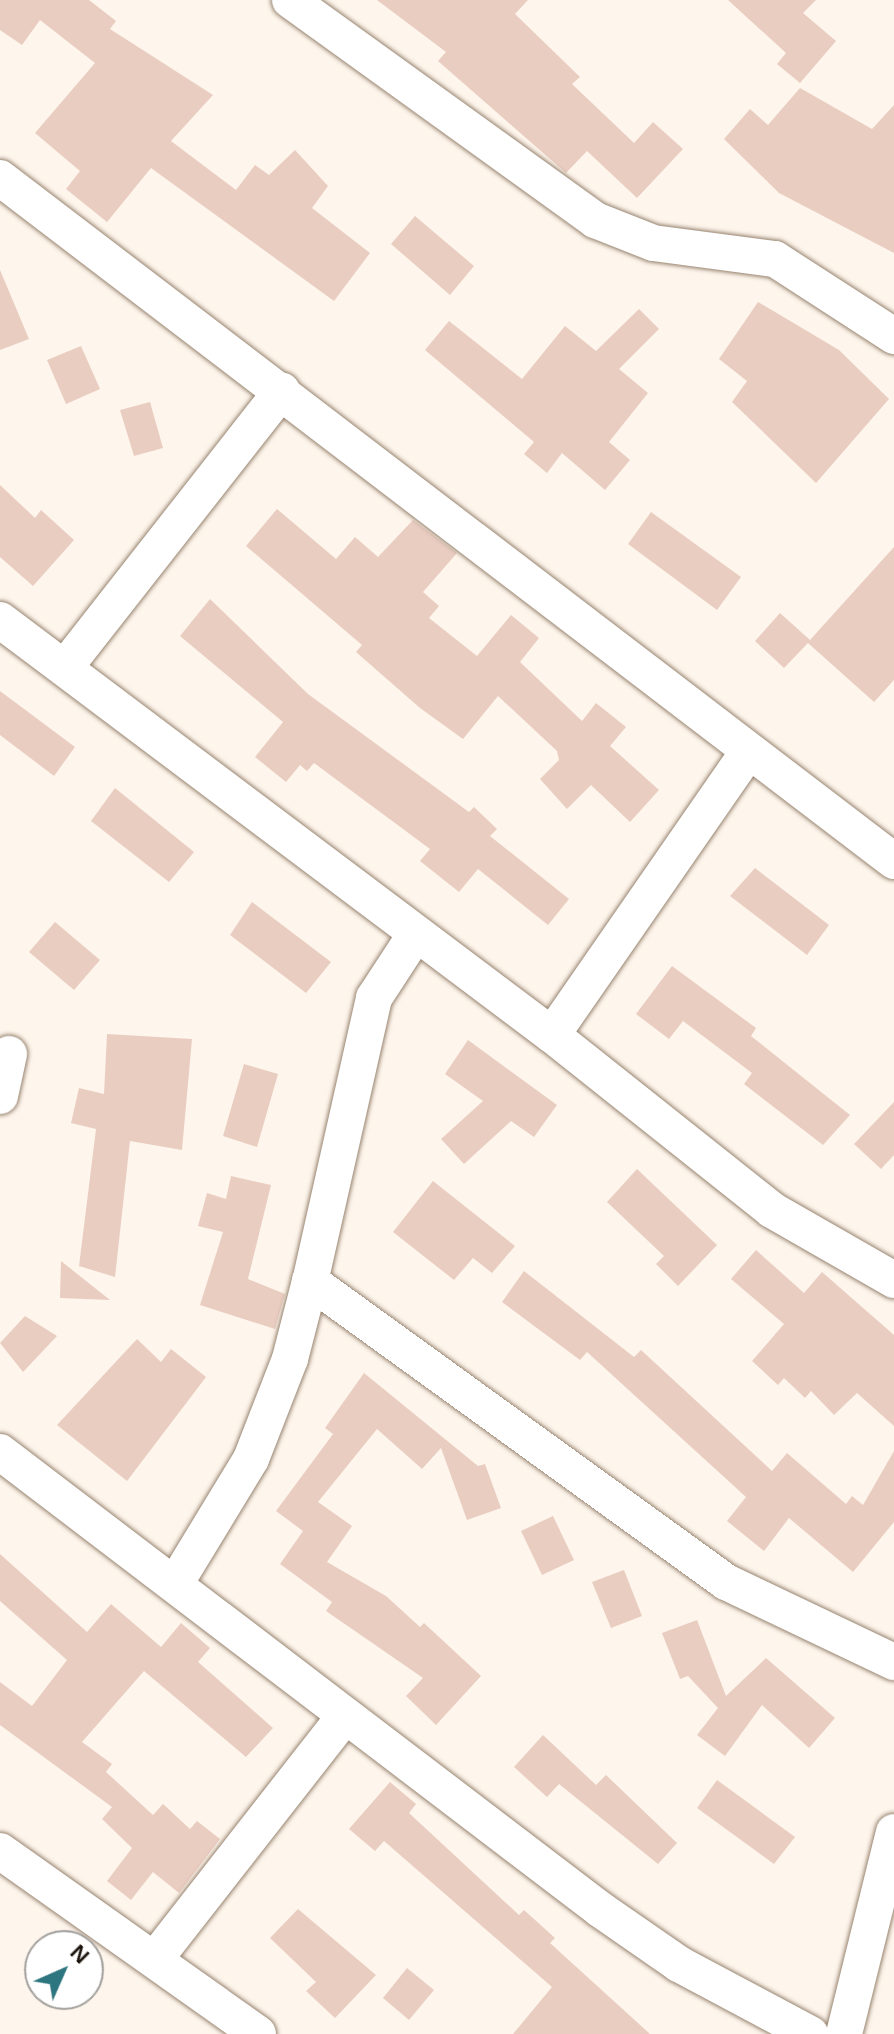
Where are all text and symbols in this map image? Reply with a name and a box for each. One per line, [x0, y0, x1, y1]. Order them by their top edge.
north arrow [24, 1930, 104, 2010]
text: N [65, 1940, 94, 1969]

